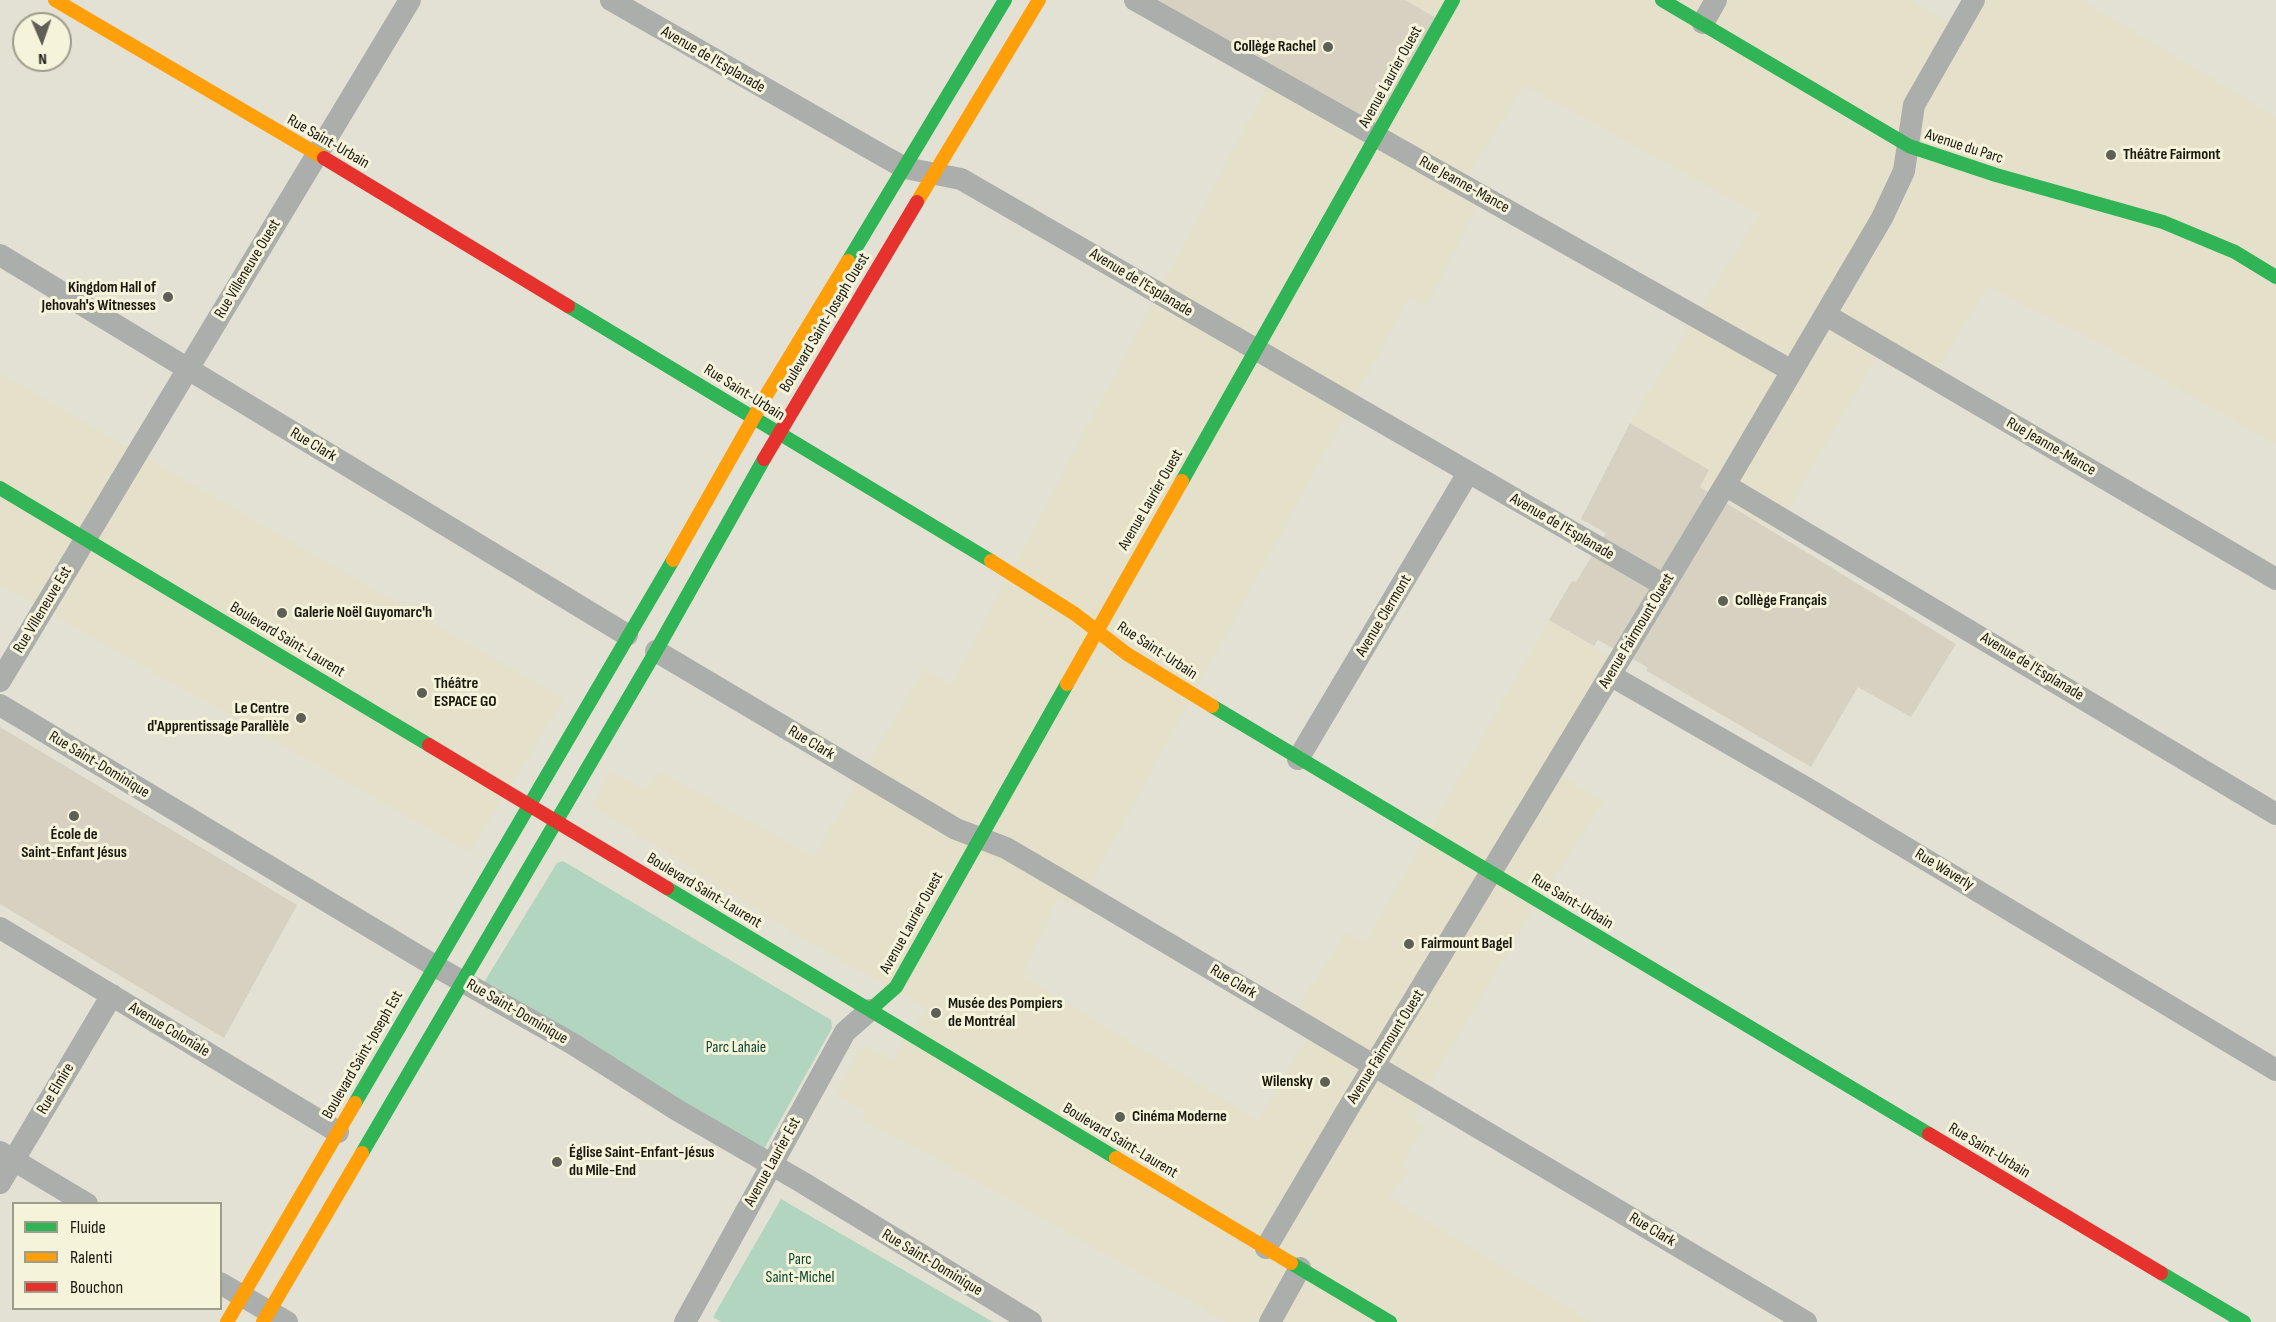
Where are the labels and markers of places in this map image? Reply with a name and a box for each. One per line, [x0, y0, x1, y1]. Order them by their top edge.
place label: Collège Rachel [1233, 37, 1316, 57]
marker: Collège Rachel [1321, 40, 1335, 54]
place label: Théâtre Fairmont [2123, 145, 2221, 165]
marker: Théâtre Fairmont [2104, 148, 2118, 162]
place label: Kingdom Hall of Jehovah's Witnesses [42, 278, 156, 316]
marker: Kingdom Hall of Jehovah's Witnesses [161, 290, 175, 304]
place label: Collège Français [1735, 591, 1827, 611]
marker: Collège Français [1716, 594, 1730, 608]
place label: Galerie Noël Guyomarc'h [294, 603, 432, 623]
marker: Galerie Noël Guyomarc'h [275, 606, 289, 620]
place label: Théâtre ESPACE GO [434, 674, 497, 712]
marker: Théâtre ESPACE GO [415, 686, 429, 700]
place label: Le Centre d'Apprentissage Parallèle [147, 699, 289, 737]
marker: Le Centre d'Apprentissage Parallèle [294, 711, 308, 725]
marker: École de Saint-Enfant Jésus [67, 809, 81, 823]
place label: École de Saint-Enfant Jésus [21, 825, 127, 863]
place label: Fairmount Bagel [1421, 934, 1512, 954]
marker: Fairmount Bagel [1402, 937, 1416, 951]
place label: Musée des Pompiers de Montréal [948, 994, 1063, 1032]
marker: Musée des Pompiers de Montréal [929, 1006, 943, 1020]
place label: Wilensky [1262, 1072, 1313, 1092]
marker: Wilensky [1318, 1075, 1332, 1089]
place label: Cinéma Moderne [1132, 1107, 1227, 1127]
marker: Cinéma Moderne [1113, 1110, 1127, 1124]
place label: Église Saint-Enfant-Jésus du Mile-End [569, 1143, 714, 1181]
marker: Église Saint-Enfant-Jésus du Mile-End [550, 1155, 564, 1169]

